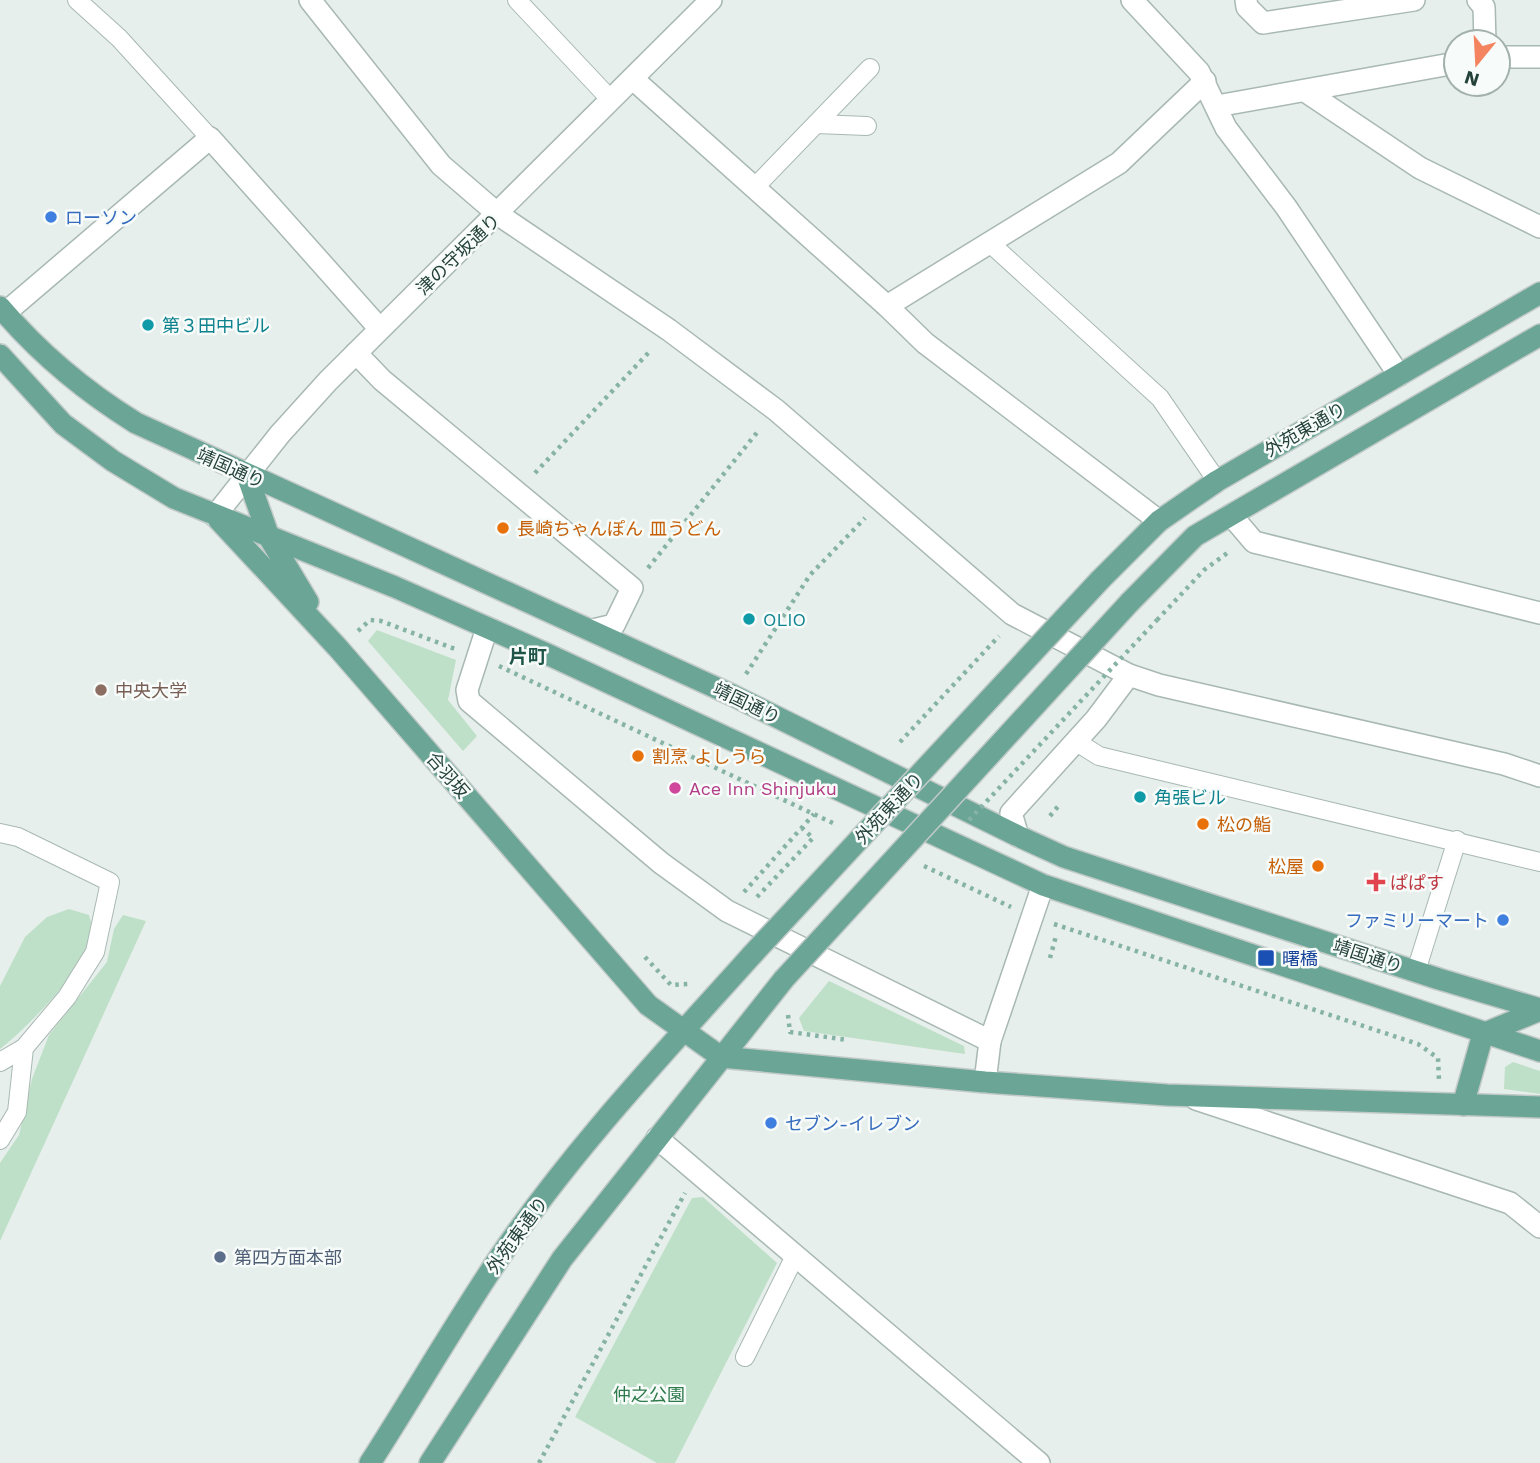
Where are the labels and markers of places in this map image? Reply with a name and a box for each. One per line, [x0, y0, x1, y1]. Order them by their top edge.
place label: ローソン [65, 207, 137, 228]
marker: ローソン [43, 209, 59, 225]
place label: 第３田中ビル [162, 315, 270, 336]
marker: 第３田中ビル [140, 317, 156, 333]
place label: 長崎ちゃんぽん 皿うどん [517, 518, 721, 539]
marker: 長崎ちゃんぽん 皿うどん [495, 520, 511, 536]
place label: OLIO [763, 609, 806, 630]
marker: OLIO [741, 611, 757, 627]
place label: 中央大学 [115, 680, 187, 701]
marker: 中央大学 [93, 682, 109, 698]
place label: 割烹 よしうら [652, 746, 766, 767]
marker: 割烹 よしうら [630, 748, 646, 764]
place label: Ace Inn Shinjuku [689, 778, 837, 799]
marker: Ace Inn Shinjuku [667, 780, 683, 796]
place label: 角張ビル [1154, 787, 1226, 808]
marker: 角張ビル [1132, 789, 1148, 805]
place label: 松の鮨 [1217, 814, 1271, 835]
marker: 松の鮨 [1195, 816, 1211, 832]
place label: 松屋 [1268, 856, 1304, 877]
marker: 松屋 [1310, 858, 1326, 874]
place label: ぱぱす [1390, 872, 1444, 893]
marker: ぱぱす [1368, 874, 1384, 890]
place label: ファミリーマート [1345, 910, 1489, 931]
marker: ファミリーマート [1495, 912, 1511, 928]
marker: 曙橋 [1256, 948, 1276, 968]
place label: 曙橋 [1282, 948, 1318, 969]
place label: セブン-イレブン [785, 1113, 920, 1134]
marker: セブン-イレブン [763, 1115, 779, 1131]
place label: 第四方面本部 [234, 1247, 342, 1268]
marker: 第四方面本部 [212, 1249, 228, 1265]

